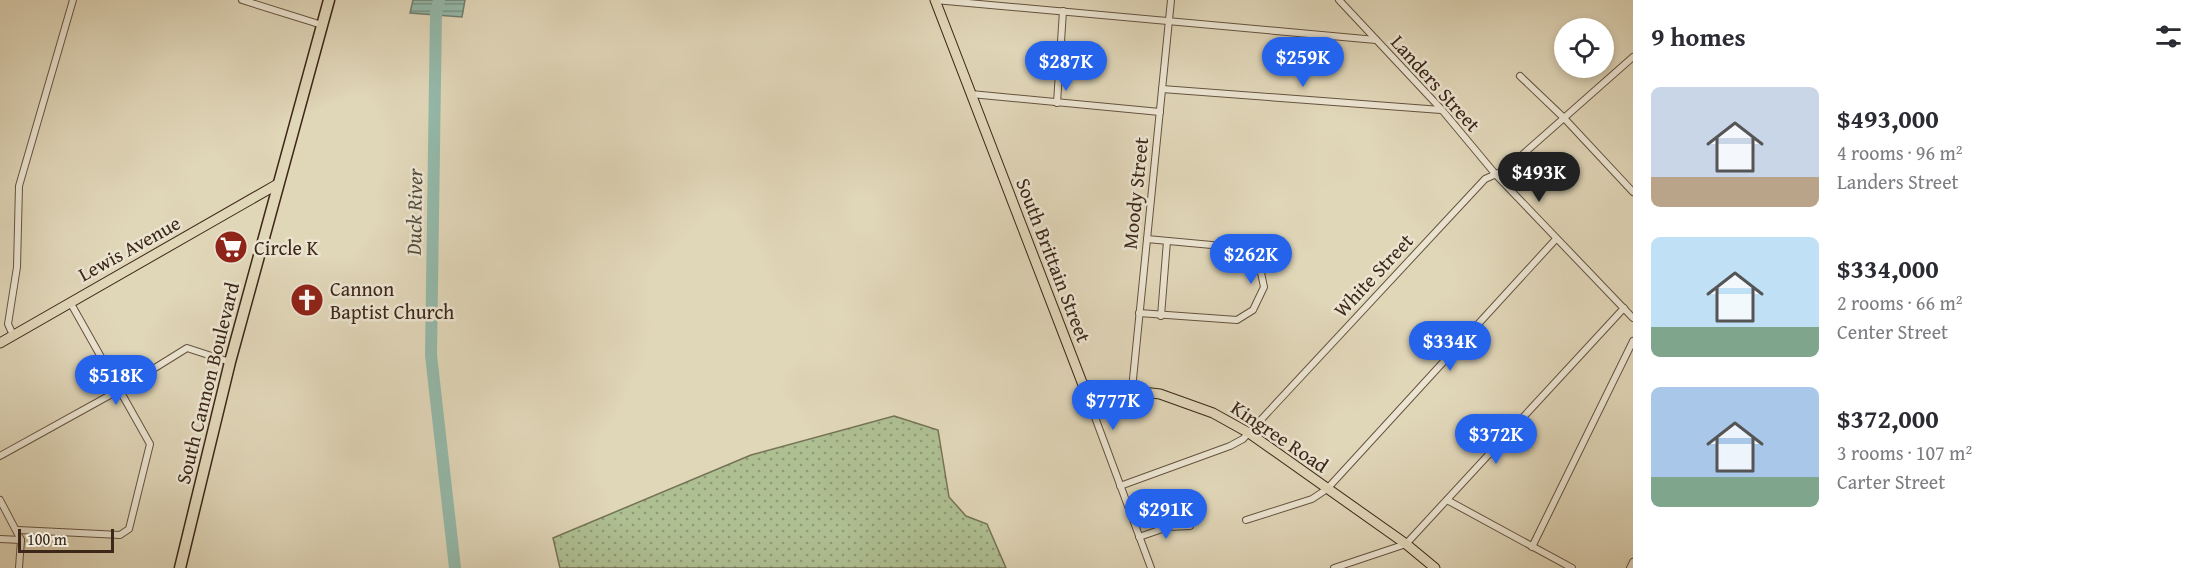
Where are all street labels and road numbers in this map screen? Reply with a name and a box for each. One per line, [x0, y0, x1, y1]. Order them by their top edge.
street label: Landers Street [1385, 28, 1487, 138]
street label: Moody Street [1115, 136, 1155, 250]
street label: South Brittain Street [1009, 174, 1099, 346]
street label: Lewis Avenue [73, 208, 185, 288]
street label: White Street [1326, 227, 1420, 323]
street label: South Cannon Boulevard [168, 279, 246, 487]
street label: Kingree Road [1226, 393, 1335, 479]

